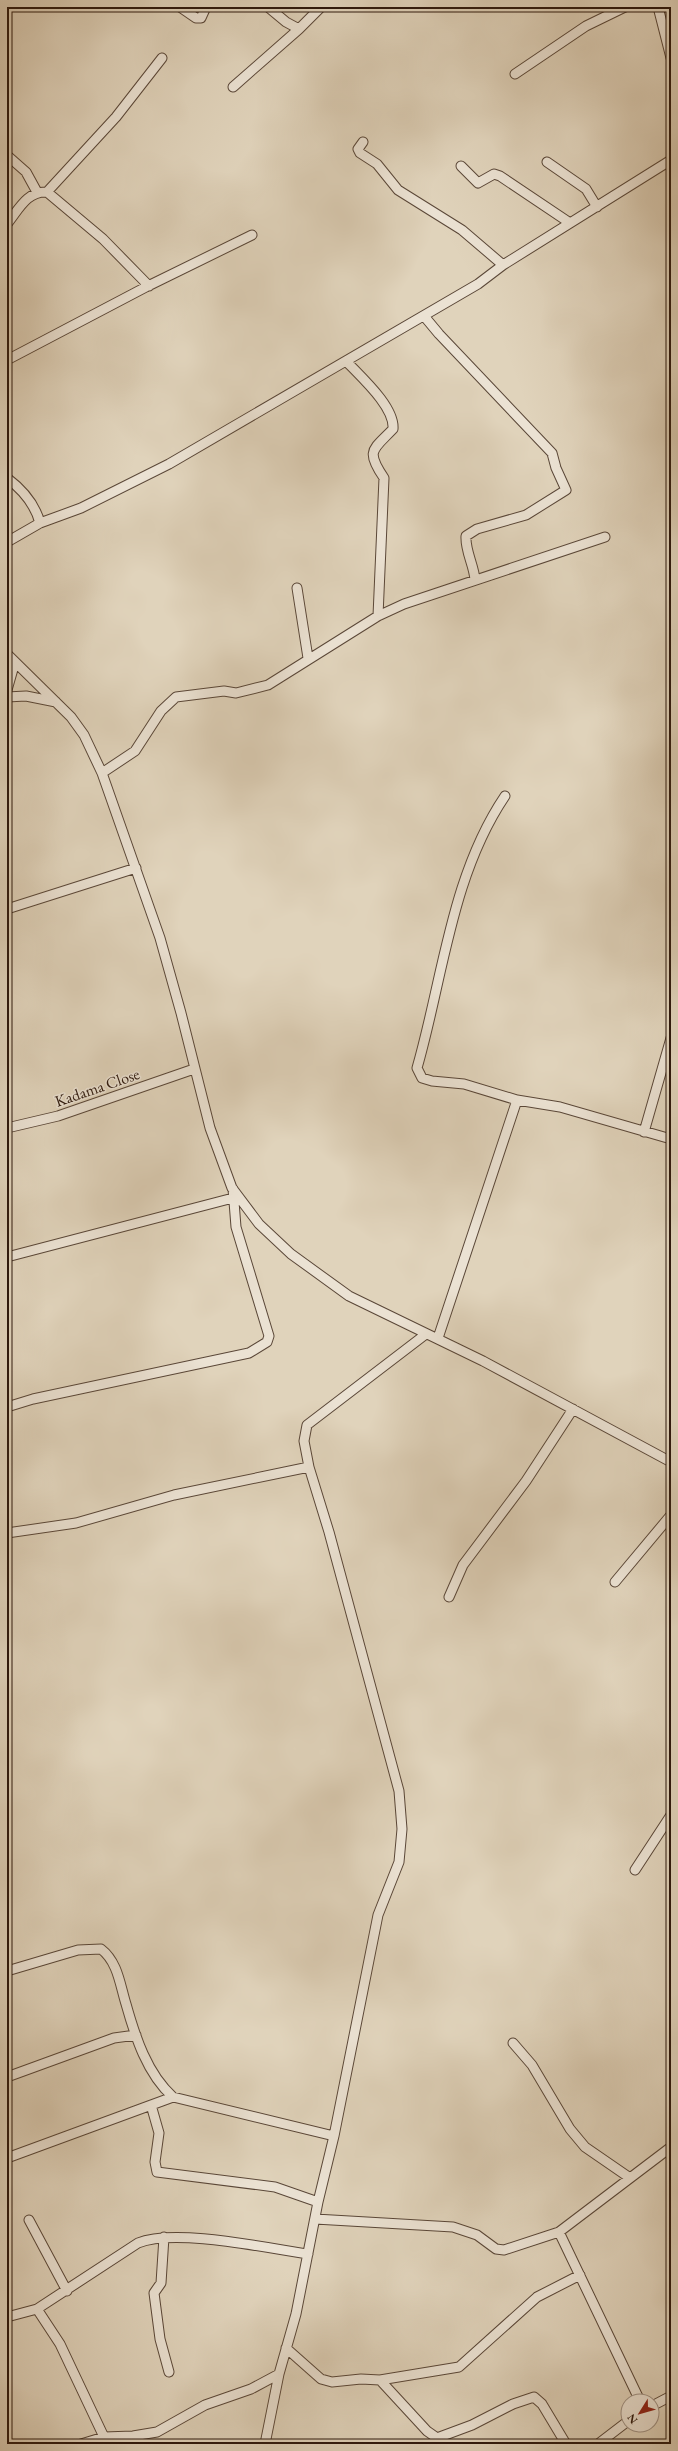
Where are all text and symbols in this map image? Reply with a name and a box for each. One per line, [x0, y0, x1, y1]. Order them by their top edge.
street label: Kadama Close [52, 1063, 142, 1112]
north arrow [620, 2393, 660, 2433]
text: N [624, 2411, 640, 2427]

